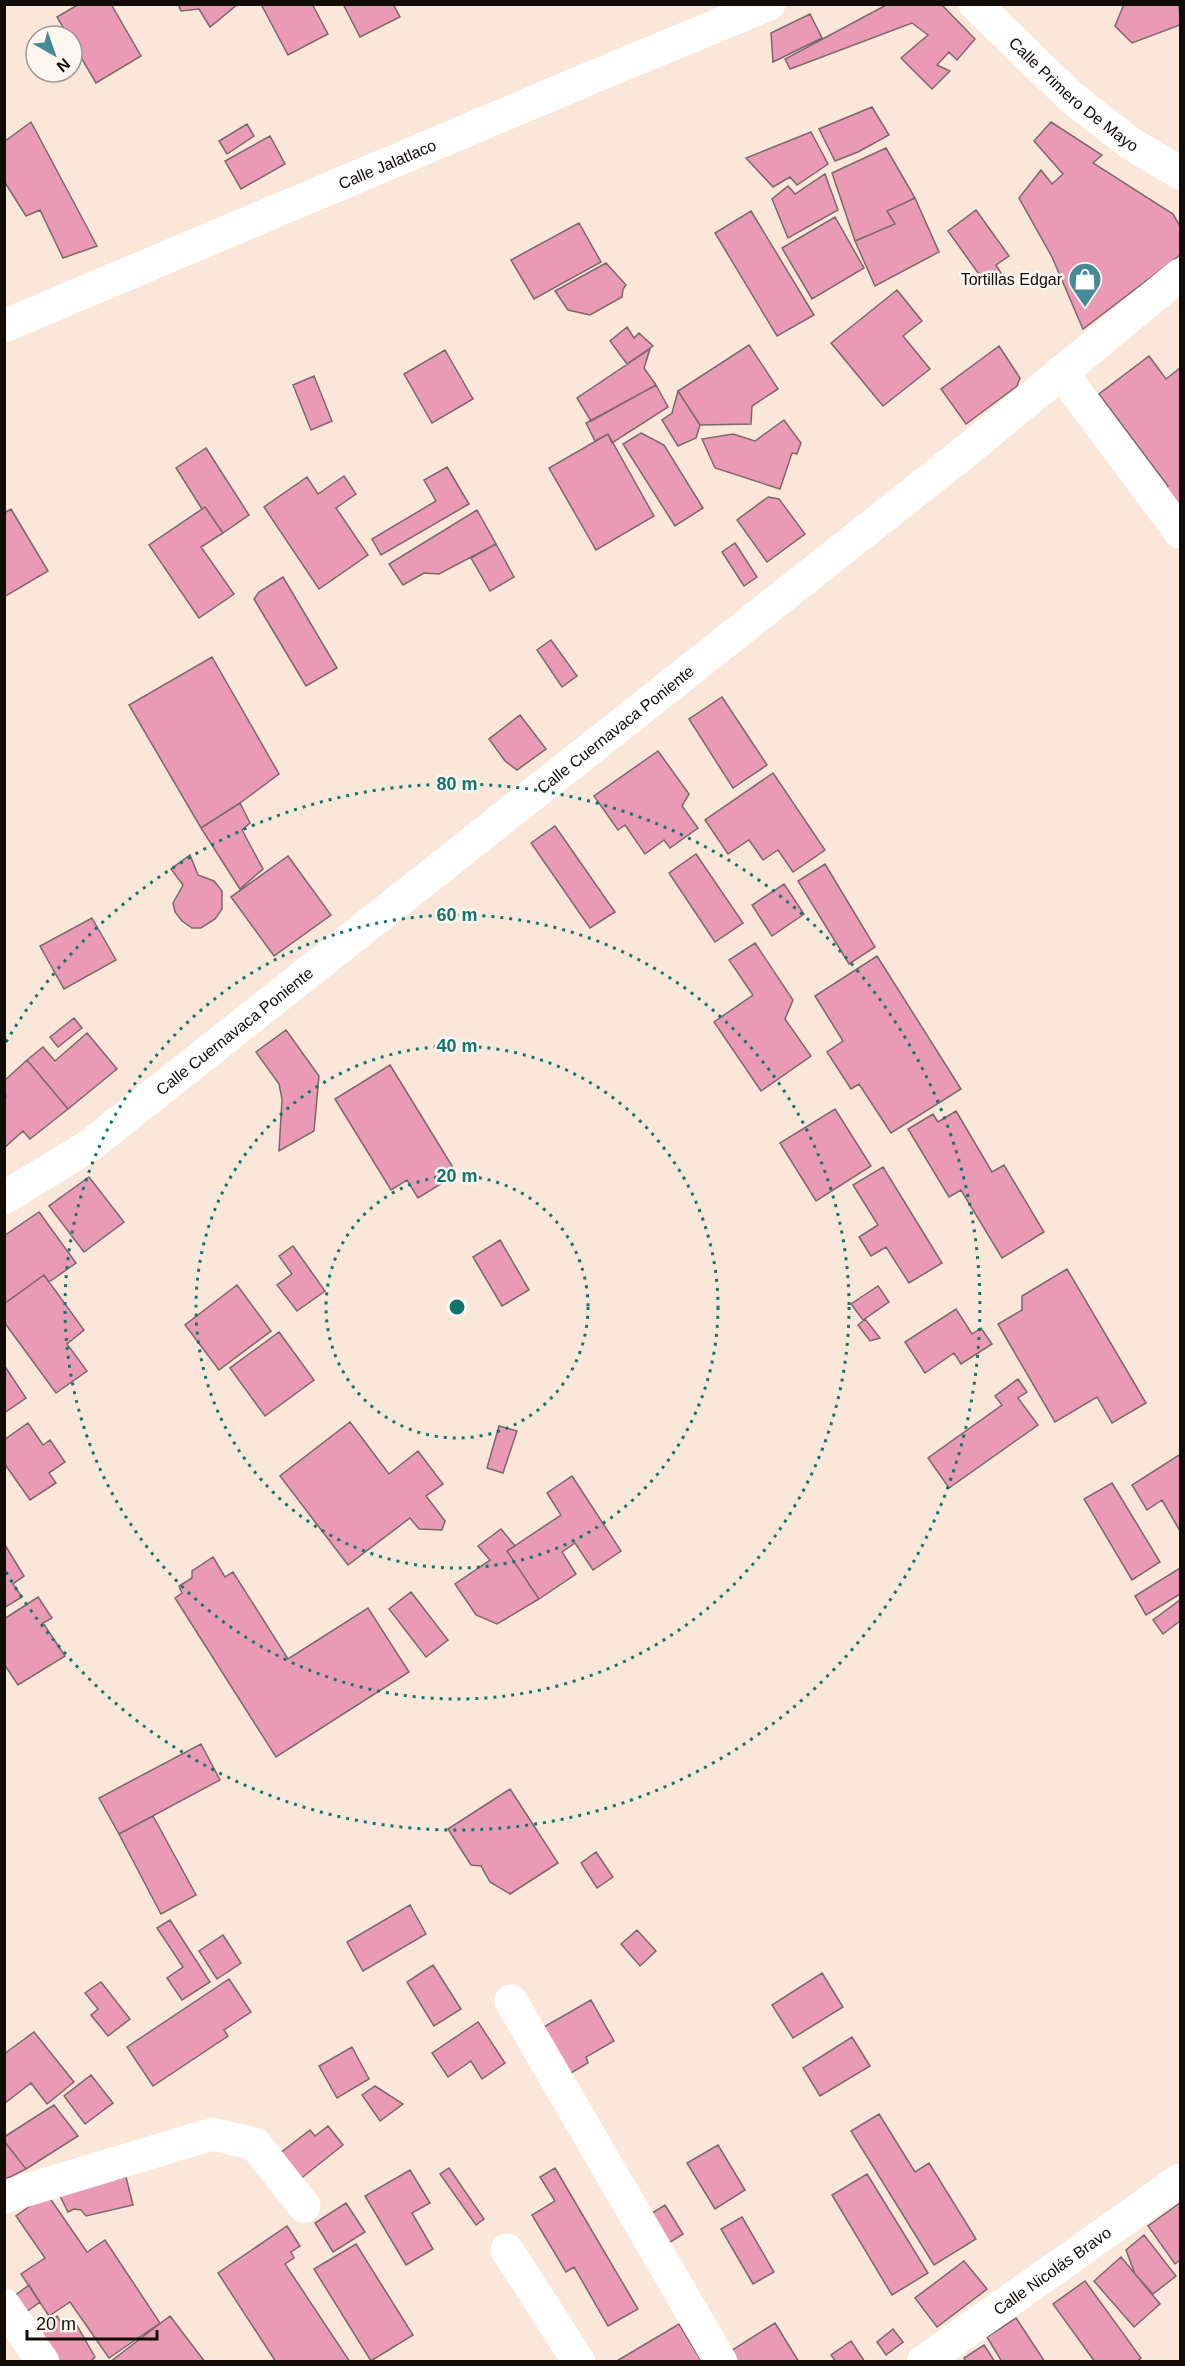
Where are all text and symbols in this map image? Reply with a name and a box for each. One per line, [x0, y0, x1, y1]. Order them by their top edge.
north arrow [24, 24, 84, 84]
street label: Calle Primero De Mayo [1006, 34, 1141, 155]
text: N [53, 55, 73, 75]
street label: Calle Jalatlaco [336, 136, 439, 193]
shop icon: Tortillas Edgar [1067, 261, 1103, 308]
place label: Tortillas Edgar [961, 271, 1063, 288]
street label: Calle Cuernavaca Poniente [534, 662, 697, 797]
text: 80 m [436, 774, 478, 794]
text: 60 m [436, 905, 478, 925]
street label: Calle Cuernavaca Poniente [153, 964, 316, 1098]
text: 40 m [436, 1036, 478, 1056]
text: 20 m [436, 1166, 478, 1186]
centre of rings [447, 1297, 467, 1317]
street label: Calle Nicolás Bravo [990, 2224, 1114, 2318]
scale bar [27, 2303, 158, 2341]
text: 20 m [36, 2314, 76, 2334]

